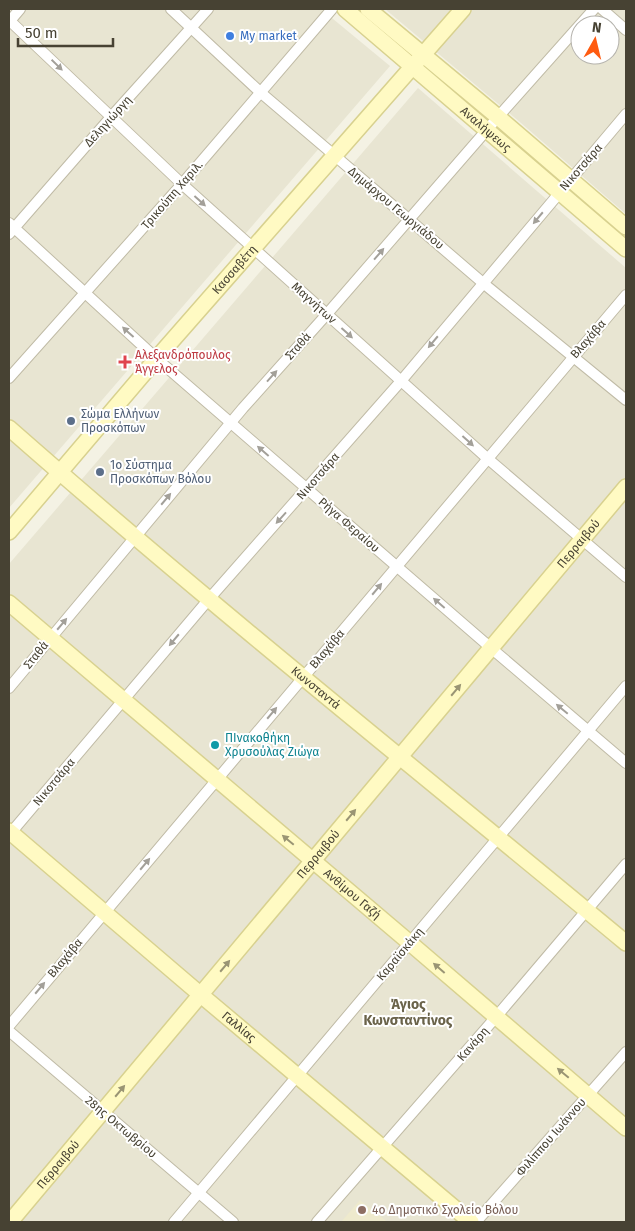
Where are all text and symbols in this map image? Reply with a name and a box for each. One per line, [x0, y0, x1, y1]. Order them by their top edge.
scale bar [18, 15, 112, 47]
north arrow [570, 15, 620, 65]
text: N [591, 19, 603, 37]
text: 50 m [25, 24, 58, 42]
place label: My market [240, 29, 297, 43]
marker: My market [224, 30, 236, 42]
one-way arrow [50, 59, 62, 71]
street label: Δεληγιώργη [81, 93, 135, 149]
street label: Αναλήψεως [458, 104, 514, 155]
street label: Νικοτσάρα [557, 141, 605, 193]
street label: Τρικούπη Χαριλ. [138, 158, 206, 232]
street label: Δημάρχου Γεωργιάδου [345, 164, 447, 252]
one-way arrow [194, 195, 206, 207]
one-way arrow [532, 211, 543, 224]
street label: Κασσαβέτη [209, 242, 260, 297]
one-way arrow [373, 248, 385, 260]
street label: Μαγνήτων [289, 279, 339, 327]
street label: Βλαχάβα [567, 317, 609, 361]
one-way arrow [122, 326, 134, 338]
one-way arrow [341, 327, 353, 339]
street label: Σταθά [282, 330, 314, 362]
one-way arrow [428, 335, 439, 348]
place label: Αλεξανδρόπουλος Άγγελος [135, 348, 231, 376]
marker: Αλεξανδρόπουλος Άγγελος [119, 356, 131, 368]
one-way arrow [266, 370, 278, 382]
place label: Σώμα Ελλήνων Προσκόπων [81, 407, 160, 435]
marker: Σώμα Ελλήνων Προσκόπων [65, 415, 77, 427]
one-way arrow [462, 435, 474, 447]
one-way arrow [257, 446, 269, 457]
street label: Νικοτσάρα [294, 450, 342, 502]
place label: 1ο Σύστημα Προσκόπων Βόλου [110, 458, 211, 486]
marker: 1ο Σύστημα Προσκόπων Βόλου [94, 466, 106, 478]
one-way arrow [161, 493, 172, 506]
street label: Ρήγα Φεραίου [316, 495, 383, 555]
one-way arrow [276, 512, 287, 524]
street label: Περραιβού [554, 516, 603, 571]
one-way arrow [372, 583, 383, 596]
one-way arrow [433, 597, 445, 609]
one-way arrow [56, 618, 68, 630]
street label: Βλαχάβα [307, 627, 347, 671]
one-way arrow [169, 634, 180, 647]
street label: Σταθά [21, 638, 51, 672]
street label: Κωνσταντά [288, 663, 343, 712]
one-way arrow [450, 684, 461, 697]
one-way arrow [556, 703, 569, 714]
one-way arrow [267, 707, 278, 720]
place label: ΠΙνακοθήκη Χρυσούλας Ζιώγα [225, 731, 319, 759]
marker: ΠΙνακοθήκη Χρυσούλας Ζιώγα [209, 739, 221, 751]
street label: Νικοτσάρα [30, 755, 78, 809]
one-way arrow [346, 809, 357, 822]
street label: Περραιβού [294, 827, 343, 881]
one-way arrow [282, 835, 295, 846]
one-way arrow [139, 858, 150, 871]
street label: Ανθίμου Γαζή [321, 866, 384, 922]
street label: Καραϊσκάκη [374, 924, 426, 984]
street label: Βλαχάβα [45, 936, 85, 980]
one-way arrow [219, 960, 230, 973]
one-way arrow [434, 962, 446, 974]
one-way arrow [34, 983, 46, 995]
district label: Άγιος Κωνσταντίνος [363, 996, 453, 1029]
street label: Γαλλίας [219, 1009, 259, 1045]
street label: Κανάρη [454, 1024, 492, 1064]
one-way arrow [556, 1068, 569, 1079]
one-way arrow [115, 1085, 126, 1098]
street label: 28ης Οκτωβρίου [82, 1093, 160, 1161]
street label: Φιλίππου Ιωάννου [513, 1095, 589, 1179]
street label: Περραιβού [34, 1137, 83, 1192]
place label: 4ο Δημοτικό Σχολείο Βόλου [372, 1203, 519, 1217]
marker: 4ο Δημοτικό Σχολείο Βόλου [356, 1204, 368, 1216]

